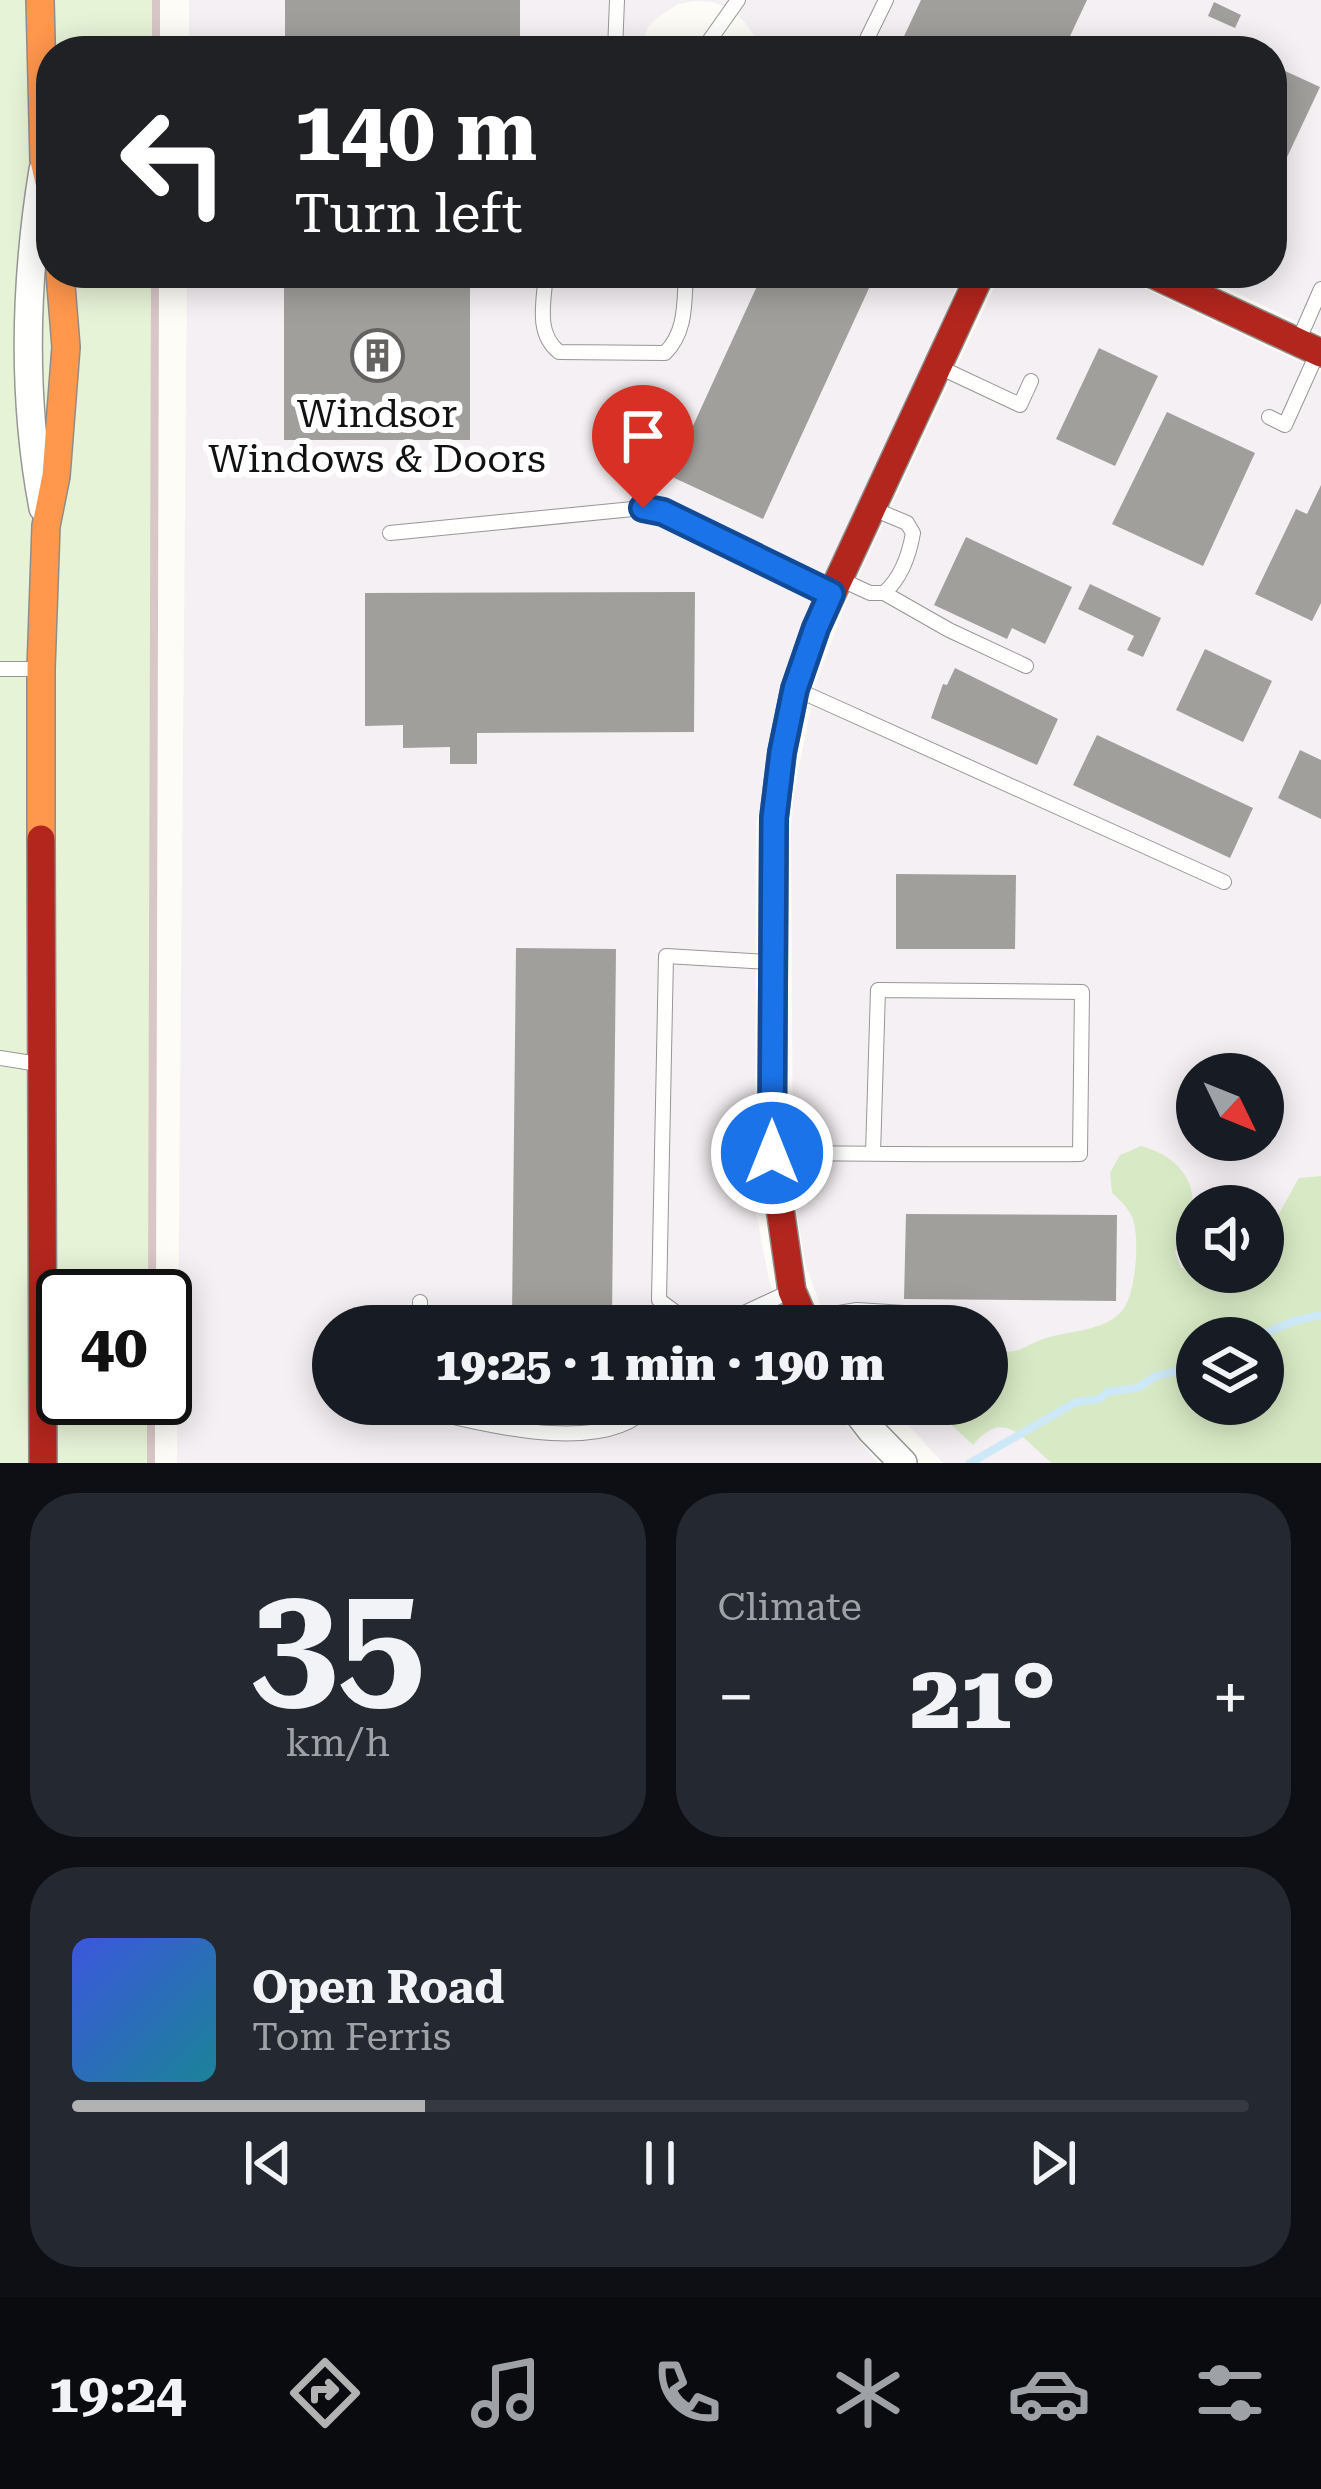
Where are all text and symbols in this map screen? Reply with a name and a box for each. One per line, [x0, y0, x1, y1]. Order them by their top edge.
text: 140 m [294, 82, 537, 180]
icon: left [96, 84, 252, 240]
text: Turn left [294, 182, 522, 245]
building icon: Windsor Windows & Doors [349, 328, 405, 384]
pin [592, 385, 694, 508]
place label: Windsor Windows & Doors [208, 391, 546, 482]
icon: arrive [610, 403, 676, 469]
north arrow [1176, 1053, 1284, 1161]
map controls [1176, 1053, 1284, 1425]
position arrow [709, 1090, 835, 1216]
button: sound [1176, 1185, 1284, 1293]
speed limit sign: 40 [36, 1269, 192, 1425]
button: layers [1176, 1317, 1284, 1425]
text: 19:25 · 1 min · 190 m [436, 1338, 884, 1391]
text: 35 [250, 1550, 425, 1733]
text: Climate [718, 1584, 862, 1630]
text: 21° [910, 1645, 1056, 1750]
text: − [718, 1659, 754, 1736]
text: + [1212, 1659, 1249, 1736]
text: km/h [286, 1720, 390, 1766]
text: Open Road [252, 1961, 504, 2014]
text: Tom Ferris [252, 2014, 451, 2060]
icon: previous [235, 2130, 301, 2196]
icon: pause [627, 2130, 693, 2196]
icon: next [1020, 2130, 1086, 2196]
icon: directions [283, 2351, 367, 2435]
icon: music [464, 2351, 548, 2435]
icon: phone [645, 2351, 729, 2435]
icon: climate [826, 2351, 910, 2435]
icon: car [1007, 2351, 1091, 2435]
icon: filters [1188, 2351, 1272, 2435]
text: 19:24 [49, 2362, 186, 2425]

